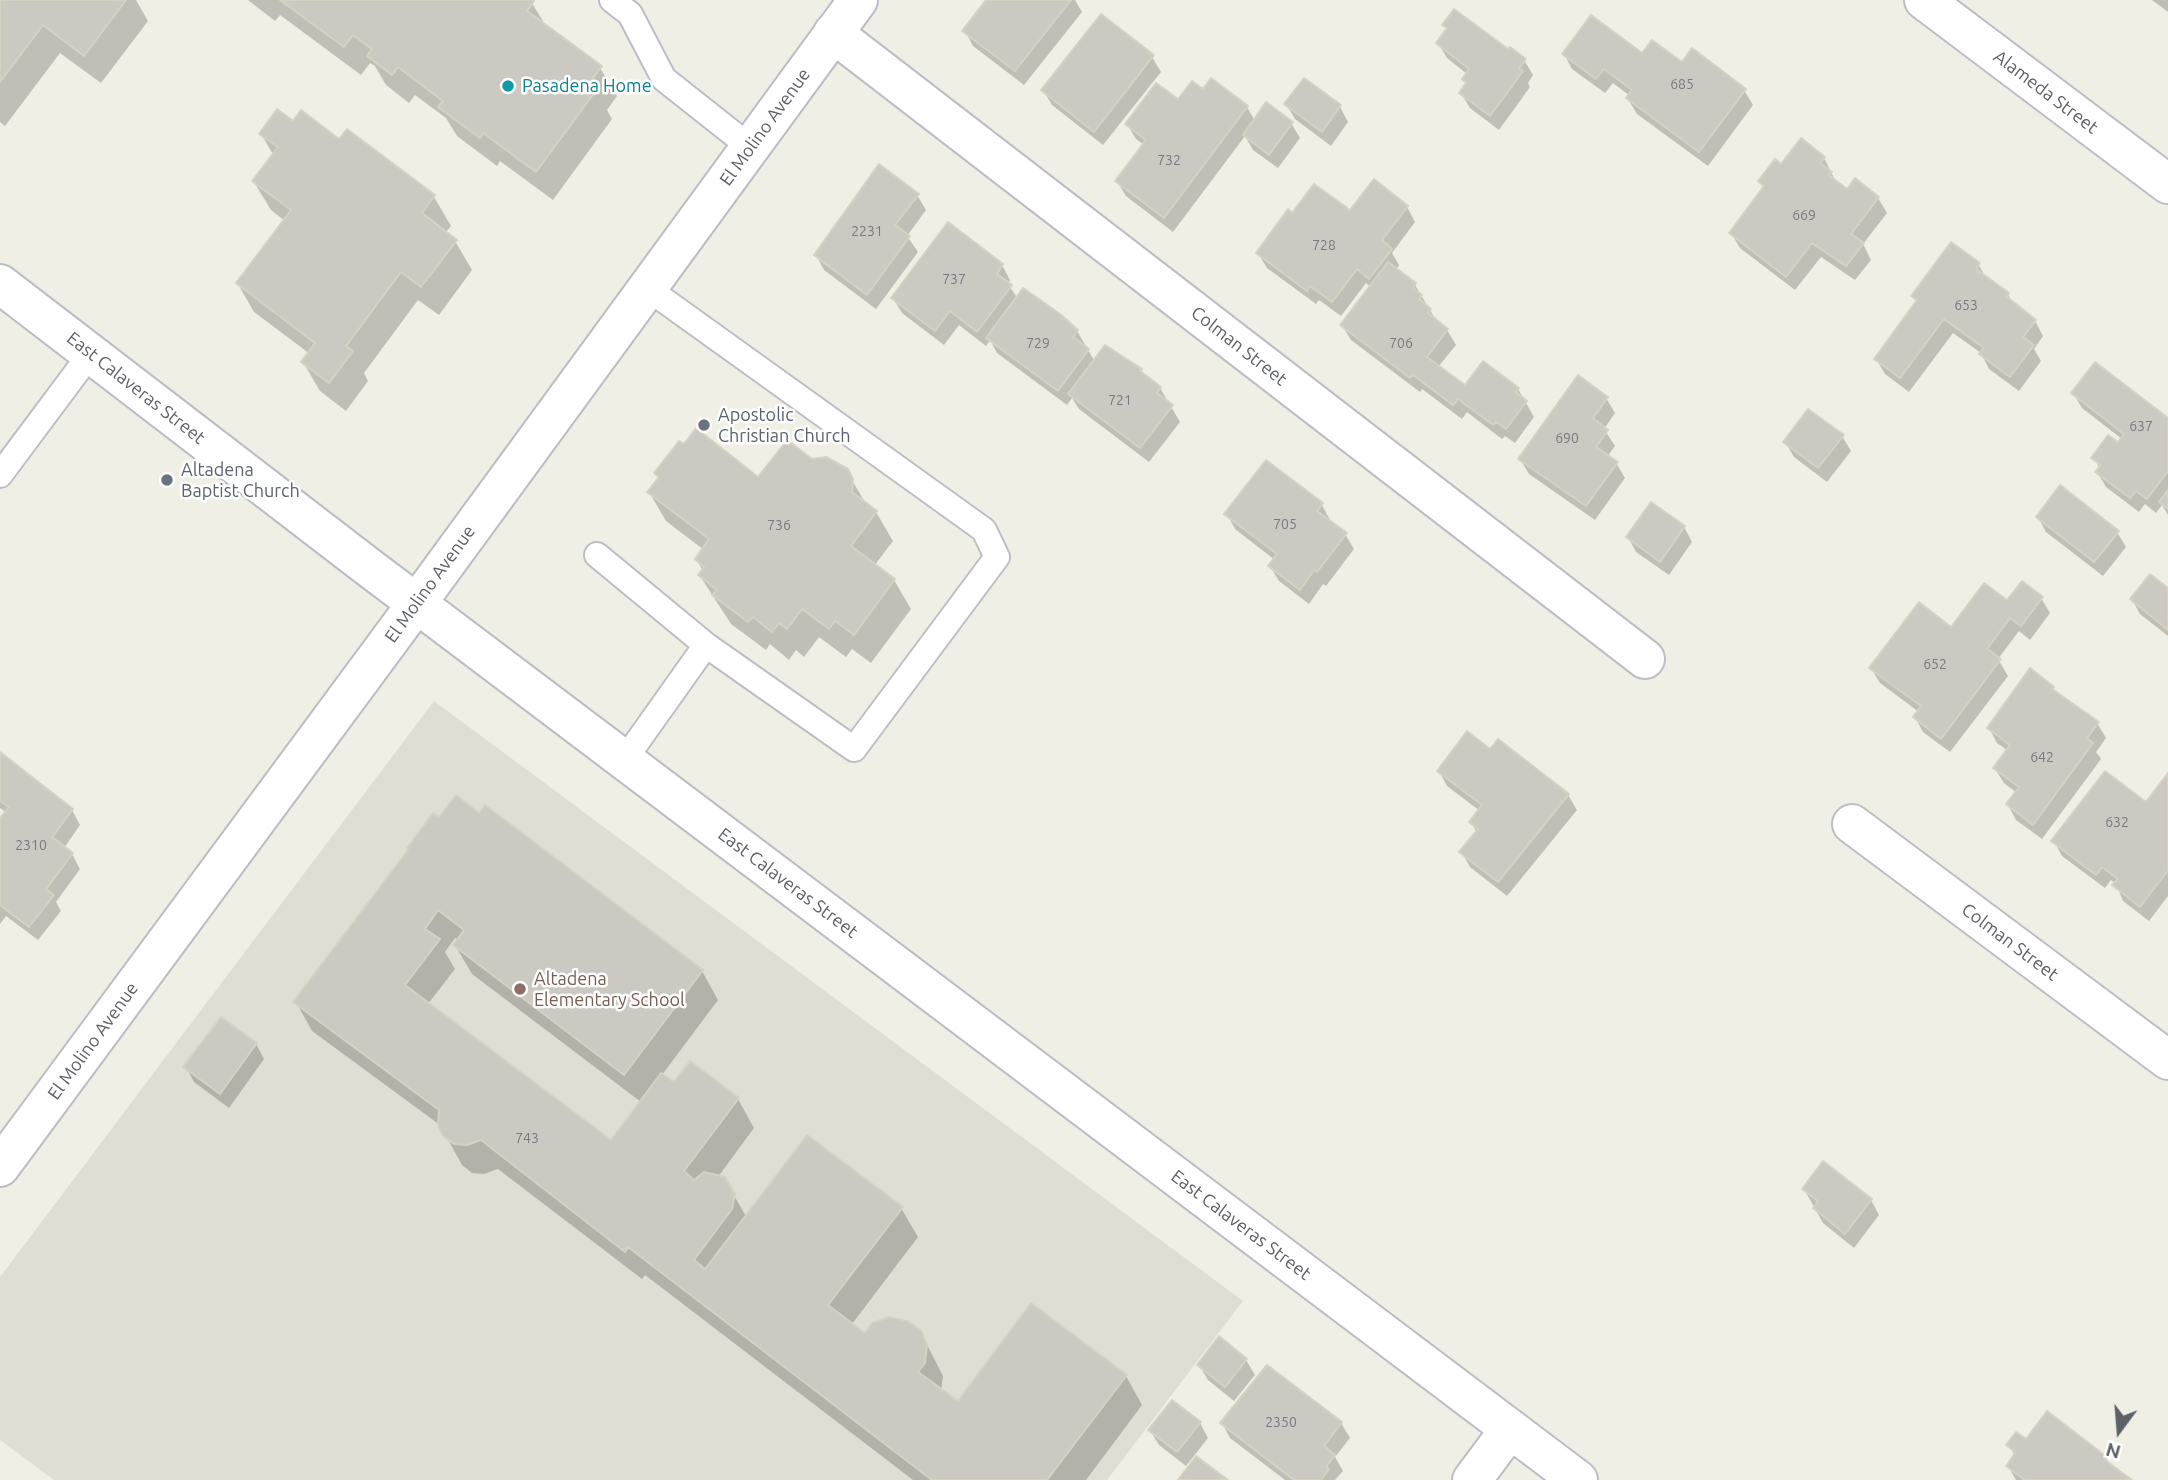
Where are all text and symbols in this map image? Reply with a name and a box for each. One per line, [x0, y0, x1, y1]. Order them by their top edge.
street label: Alameda Street [1989, 46, 2103, 138]
street label: El Molino Avenue [715, 64, 815, 190]
place label: Pasadena Home [522, 75, 652, 97]
house number: 685 [1670, 76, 1694, 92]
marker: Pasadena Home [500, 78, 516, 94]
house number: 732 [1157, 152, 1181, 168]
house number: 669 [1792, 207, 1816, 223]
house number: 2231 [851, 223, 883, 239]
house number: 728 [1312, 237, 1336, 253]
house number: 737 [942, 271, 966, 287]
house number: 653 [1954, 297, 1978, 313]
street label: Colman Street [1187, 302, 1291, 390]
street label: East Calaveras Street [63, 327, 209, 449]
house number: 729 [1026, 335, 1050, 351]
house number: 706 [1389, 335, 1413, 351]
house number: 721 [1108, 392, 1132, 408]
place label: Apostolic Christian Church [718, 404, 850, 446]
marker: Apostolic Christian Church [696, 417, 712, 433]
house number: 637 [2129, 418, 2153, 434]
house number: 690 [1555, 430, 1579, 446]
place label: Altadena Baptist Church [181, 459, 300, 502]
marker: Altadena Baptist Church [159, 472, 175, 488]
house number: 705 [1273, 516, 1297, 532]
house number: 736 [767, 517, 791, 533]
street label: El Molino Avenue [380, 521, 480, 647]
house number: 652 [1923, 656, 1947, 672]
house number: 642 [2030, 749, 2054, 765]
house number: 632 [2105, 814, 2129, 830]
street label: East Calaveras Street [714, 823, 862, 943]
house number: 2310 [15, 837, 47, 853]
street label: Colman Street [1957, 899, 2063, 985]
place label: Altadena Elementary School [534, 968, 685, 1010]
street label: El Molino Avenue [43, 978, 143, 1104]
marker: Altadena Elementary School [512, 981, 528, 997]
house number: 743 [515, 1130, 539, 1146]
street label: East Calaveras Street [1167, 1165, 1315, 1285]
north arrow [2084, 1396, 2154, 1466]
house number: 2350 [1265, 1414, 1297, 1430]
text: N [2103, 1439, 2123, 1464]

